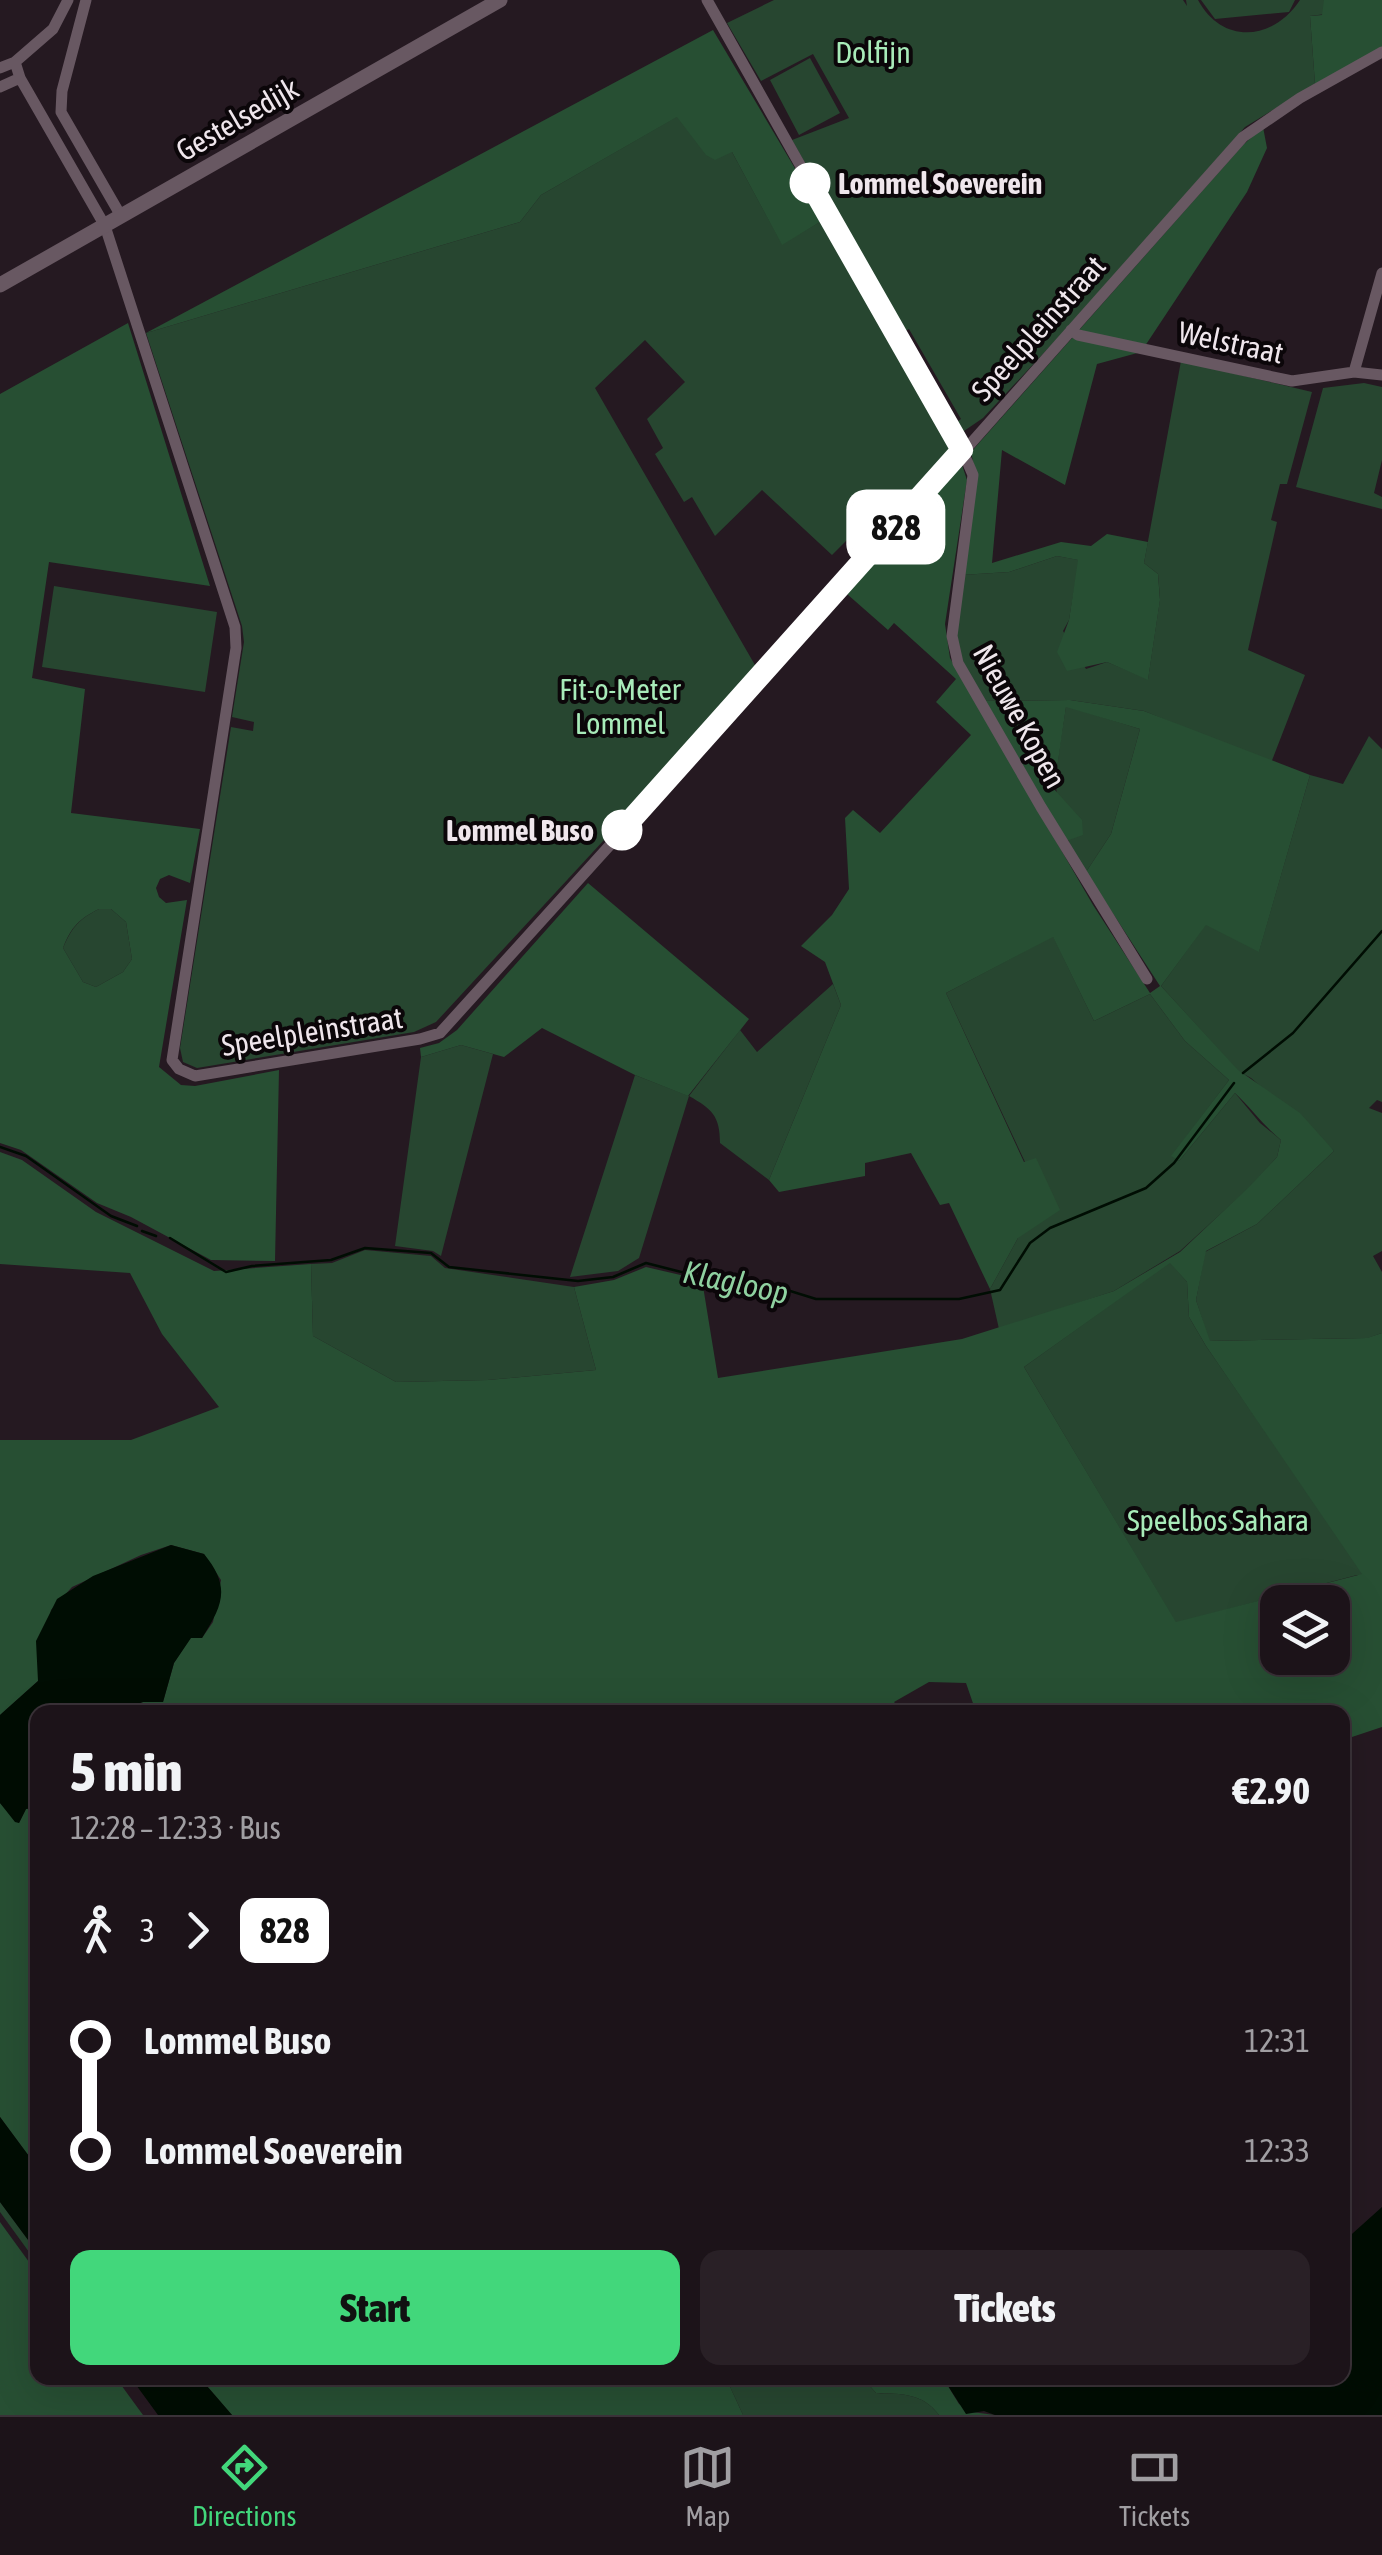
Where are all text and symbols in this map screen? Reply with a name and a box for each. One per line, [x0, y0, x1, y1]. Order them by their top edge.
park label: Dolfijn [835, 35, 911, 69]
street label: Gestelsedijk [170, 70, 304, 168]
marker: Lommel Soeverein [791, 164, 829, 202]
place label: Lommel Soeverein [838, 166, 1042, 200]
street label: Speelpleinstraat [964, 249, 1112, 407]
street label: Welstraat [1175, 314, 1287, 370]
line badge: 828 [838, 494, 954, 560]
text: 828 [871, 507, 921, 547]
street label: Nieuwe Kopen [967, 638, 1073, 794]
park label: Fit-o-Meter Lommel [559, 672, 682, 740]
marker: Lommel Buso [603, 811, 641, 849]
place label: Lommel Buso [446, 813, 594, 847]
street label: Speelpleinstraat [219, 1000, 405, 1062]
water label: Klagloop [680, 1253, 792, 1311]
park label: Speelbos Sahara [1127, 1503, 1309, 1537]
map controls [1260, 1585, 1350, 1675]
button: layers [1260, 1585, 1350, 1675]
text: 5 min [70, 1740, 182, 1803]
text: €2.90 [1233, 1769, 1310, 1812]
text: 12:28 – 12:33 · Bus [70, 1809, 281, 1846]
icon: walk [70, 1903, 125, 1958]
icon: forward [170, 1903, 225, 1958]
text: 828 [260, 1910, 309, 1950]
text: 3 [140, 1912, 155, 1949]
text: Lommel Buso [144, 2019, 331, 2062]
text: 12:31 [1244, 2022, 1310, 2059]
text: Lommel Soeverein [144, 2129, 403, 2172]
text: 12:33 [1244, 2132, 1310, 2169]
button: Start [70, 2250, 680, 2365]
button: Tickets [700, 2250, 1310, 2365]
tab: Directions [192, 2440, 296, 2532]
tab: Map [680, 2440, 735, 2532]
tab: Tickets [1119, 2440, 1190, 2532]

